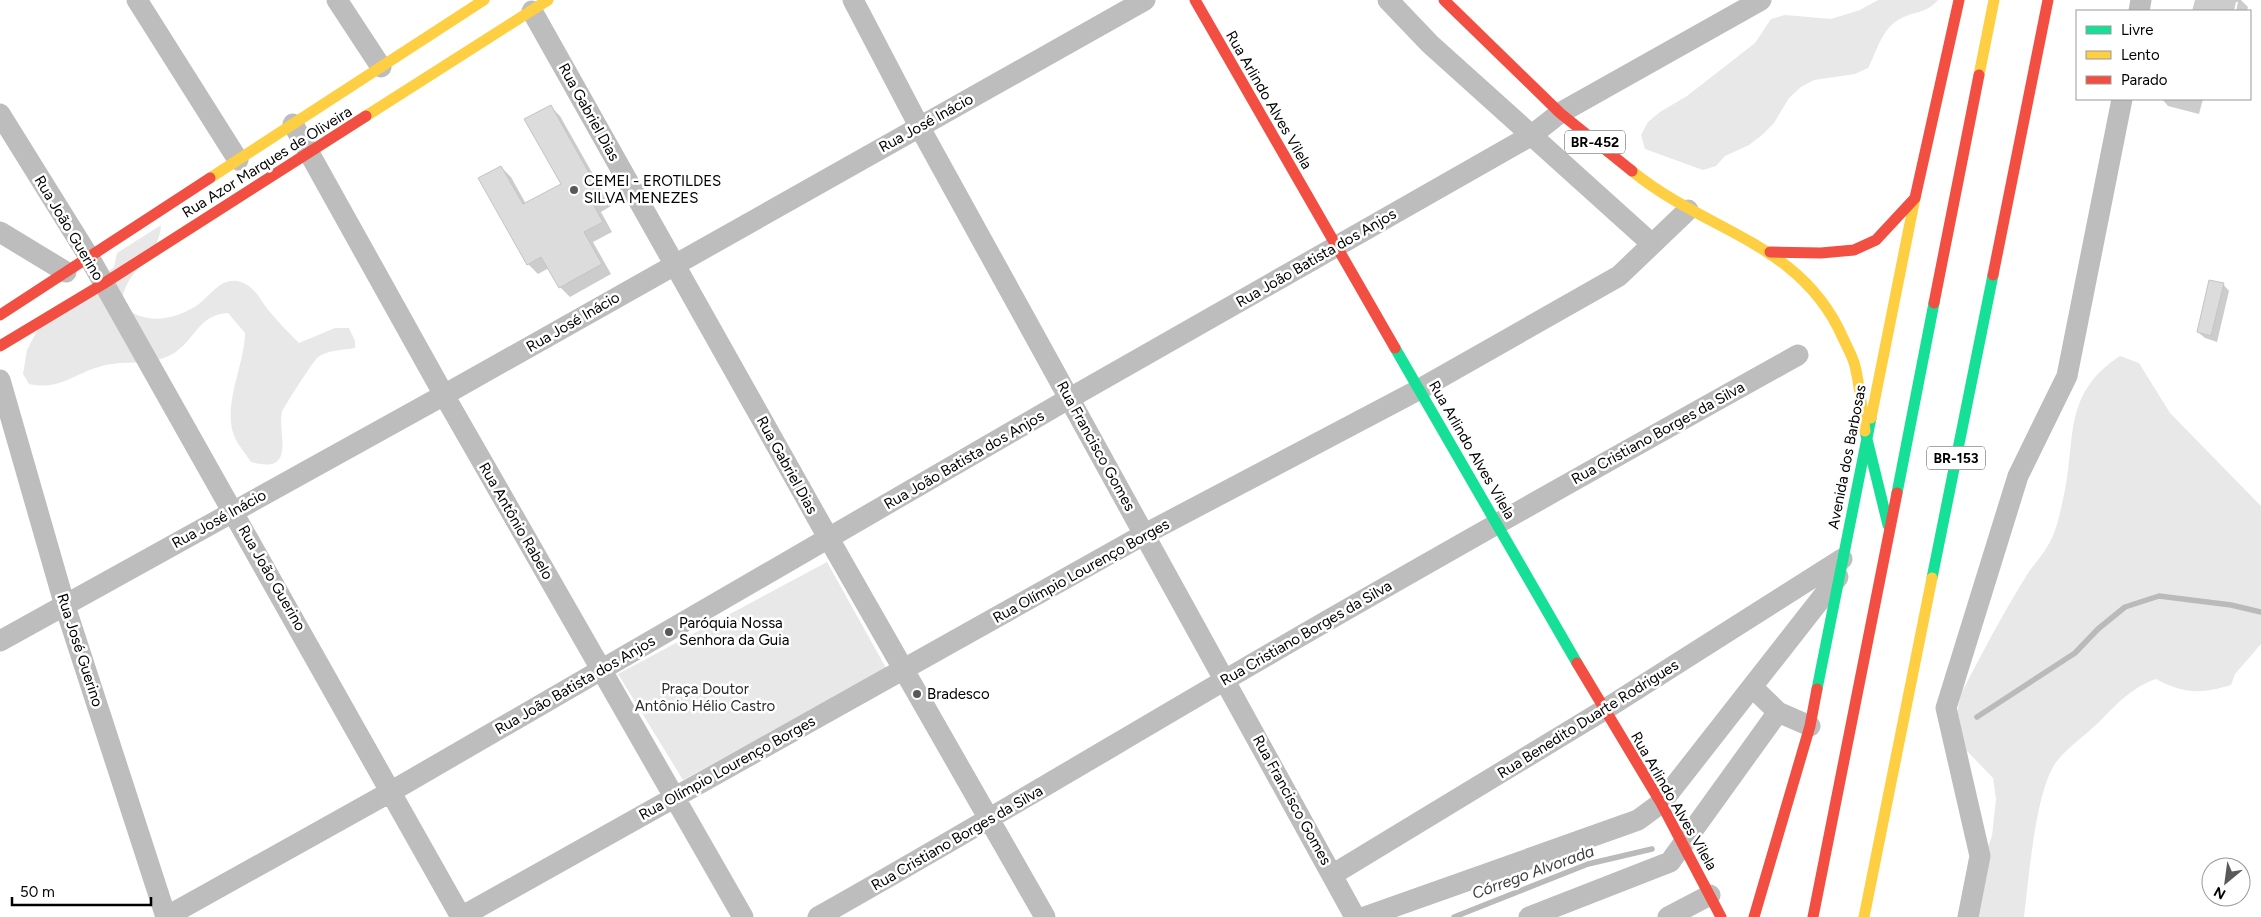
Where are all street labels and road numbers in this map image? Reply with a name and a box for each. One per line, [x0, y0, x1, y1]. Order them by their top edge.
street label: Rua Arlindo Alves Vilela [1222, 28, 1316, 172]
street label: Rua Gabriel Dias [555, 60, 623, 164]
street label: Rua José Inácio [876, 90, 976, 156]
street label: Rua Azor Marques de Oliveira [179, 102, 355, 222]
road number: BR-452 [1565, 130, 1625, 154]
street label: Rua João Guerino [31, 172, 108, 284]
street label: Rua João Batista dos Anjos [1233, 205, 1399, 311]
street label: Rua José Inácio [523, 288, 623, 356]
street label: Rua Francisco Gomes [1053, 378, 1139, 514]
street label: Rua Arlindo Alves Vilela [1425, 378, 1519, 522]
street label: Rua Cristiano Borges da Silva [1568, 378, 1748, 488]
street label: Avenida dos Barbosas [1824, 383, 1870, 531]
street label: Rua João Batista dos Anjos [881, 407, 1047, 513]
street label: Rua Gabriel Dias [753, 413, 821, 517]
road number: BR-153 [1927, 446, 1985, 469]
street label: Rua Antônio Rabelo [475, 459, 557, 583]
street label: Rua José Inácio [169, 486, 269, 552]
street label: Rua Olímpio Lourenço Borges [990, 515, 1172, 627]
street label: Rua João Guerino [234, 522, 310, 634]
street label: Rua Cristiano Borges da Silva [1217, 576, 1395, 690]
street label: Rua José Guerino [53, 591, 107, 709]
street label: Rua João Batista dos Anjos [492, 632, 658, 738]
street label: Rua Benedito Duarte Rodrigues [1494, 656, 1682, 782]
street label: Rua Olímpio Lourenço Borges [636, 712, 818, 824]
street label: Rua Arlindo Alves Vilela [1627, 729, 1721, 873]
street label: Rua Francisco Gomes [1249, 732, 1335, 868]
street label: Rua Cristiano Borges da Silva [868, 781, 1046, 895]

